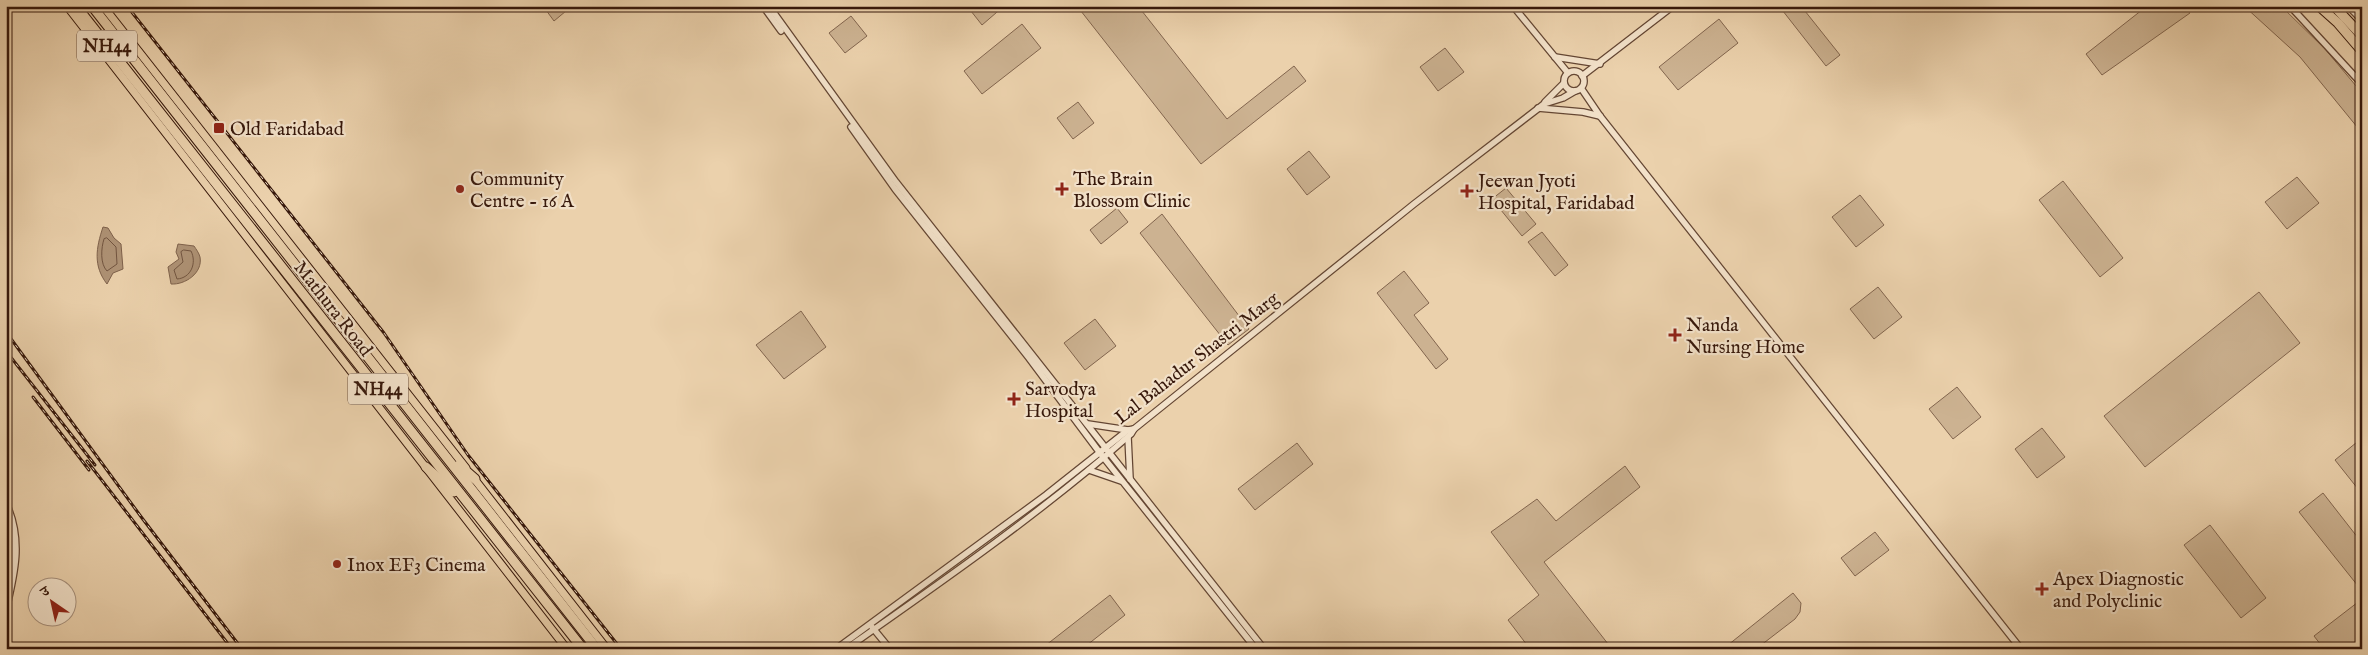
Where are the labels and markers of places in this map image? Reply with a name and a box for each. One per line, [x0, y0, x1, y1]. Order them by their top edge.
place label: Old Faridabad [230, 118, 345, 142]
marker: Old Faridabad [212, 121, 226, 135]
place label: Community Centre - 16 A [470, 168, 575, 214]
place label: The Brain Blossom Clinic [1073, 168, 1191, 214]
place label: Jeewan Jyoti Hospital, Faridabad [1476, 170, 1635, 216]
marker: The Brain Blossom Clinic [1055, 182, 1069, 196]
marker: Community Centre - 16 A [454, 183, 466, 195]
marker: Jeewan Jyoti Hospital, Faridabad [1460, 184, 1474, 198]
place label: Nanda Nursing Home [1686, 314, 1805, 360]
marker: Nanda Nursing Home [1668, 328, 1682, 342]
place label: Sarvodya Hospital [1025, 378, 1097, 424]
marker: Sarvodya Hospital [1007, 392, 1021, 406]
place label: Inox EF3 Cinema [347, 554, 486, 578]
marker: Inox EF3 Cinema [331, 558, 343, 570]
place label: Apex Diagnostic and Polyclinic [2052, 568, 2184, 614]
marker: Apex Diagnostic and Polyclinic [2035, 582, 2049, 596]

